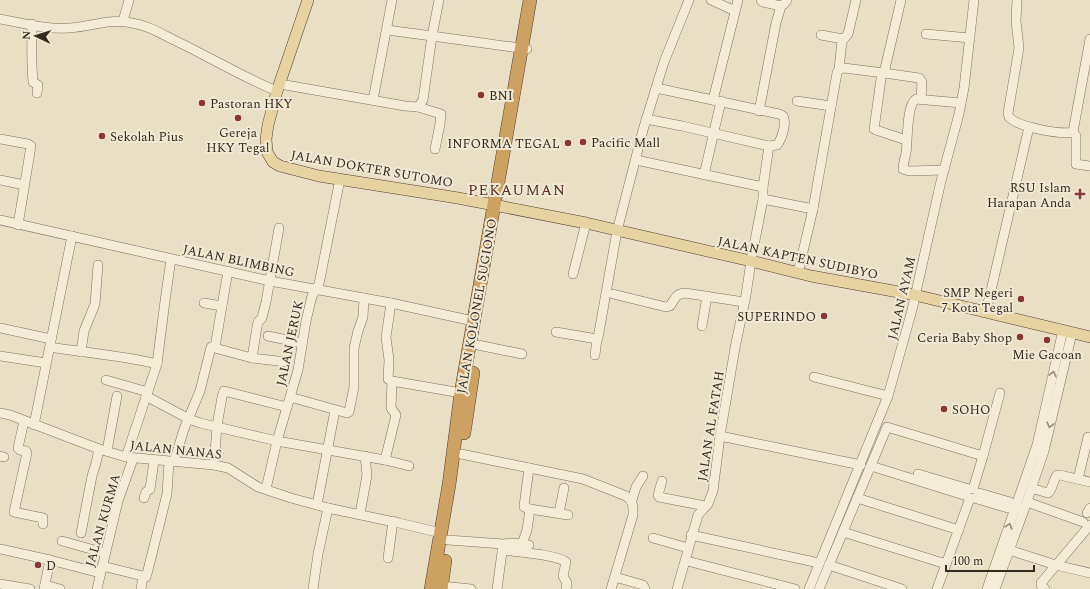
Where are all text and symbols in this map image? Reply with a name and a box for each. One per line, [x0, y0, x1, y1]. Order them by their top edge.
north arrow [16, 16, 56, 56]
text: N [18, 30, 35, 40]
place label: BNI [489, 86, 513, 106]
marker: BNI [476, 90, 486, 100]
place label: Pastoran HKY [210, 94, 293, 114]
marker: Pastoran HKY [197, 98, 207, 108]
marker: Gereja HKY Tegal [233, 113, 243, 123]
place label: Gereja HKY Tegal [206, 123, 270, 158]
place label: Sekolah Pius [110, 127, 184, 147]
marker: Sekolah Pius [97, 131, 107, 141]
place label: Pacific Mall [591, 133, 660, 153]
place label: INFORMA TEGAL [447, 134, 560, 154]
marker: Pacific Mall [578, 137, 588, 147]
marker: INFORMA TEGAL [563, 138, 573, 148]
street label: JALAN DOKTER SUTOMO [289, 145, 454, 193]
place label: RSU Islam Harapan Anda [987, 178, 1072, 213]
district label: PEKAUMAN [468, 179, 566, 202]
marker: RSU Islam Harapan Anda [1074, 188, 1086, 200]
street label: JALAN KOLONEL SUGIONO [452, 217, 502, 395]
street label: JALAN KAPTEN SUDIBYO [716, 231, 880, 285]
street label: JALAN BLIMBING [181, 239, 297, 283]
street label: JALAN AYAM [883, 255, 921, 342]
place label: SMP Negeri 7 Kota Tegal [941, 283, 1013, 318]
marker: SMP Negeri 7 Kota Tegal [1016, 294, 1026, 304]
street label: JALAN JERUK [271, 298, 309, 388]
place label: SUPERINDO [737, 307, 816, 327]
marker: SUPERINDO [819, 311, 829, 321]
place label: Ceria Baby Shop [917, 328, 1012, 348]
marker: Ceria Baby Shop [1015, 332, 1025, 342]
marker: Mie Gacoan [1042, 335, 1052, 345]
place label: Mie Gacoan [1012, 345, 1082, 365]
street label: JALAN AL FATAH [692, 369, 730, 483]
one-way arrow [1048, 371, 1056, 377]
place label: SOHO [952, 400, 990, 420]
marker: SOHO [939, 404, 949, 414]
one-way arrow [1046, 422, 1054, 428]
street label: JALAN NANAS [129, 435, 223, 465]
street label: JALAN KURMA [80, 471, 126, 569]
one-way arrow [1004, 523, 1013, 530]
scale bar [946, 547, 1034, 573]
text: 100 m [952, 552, 983, 571]
place label: D [46, 556, 56, 576]
marker: D [33, 560, 43, 570]

